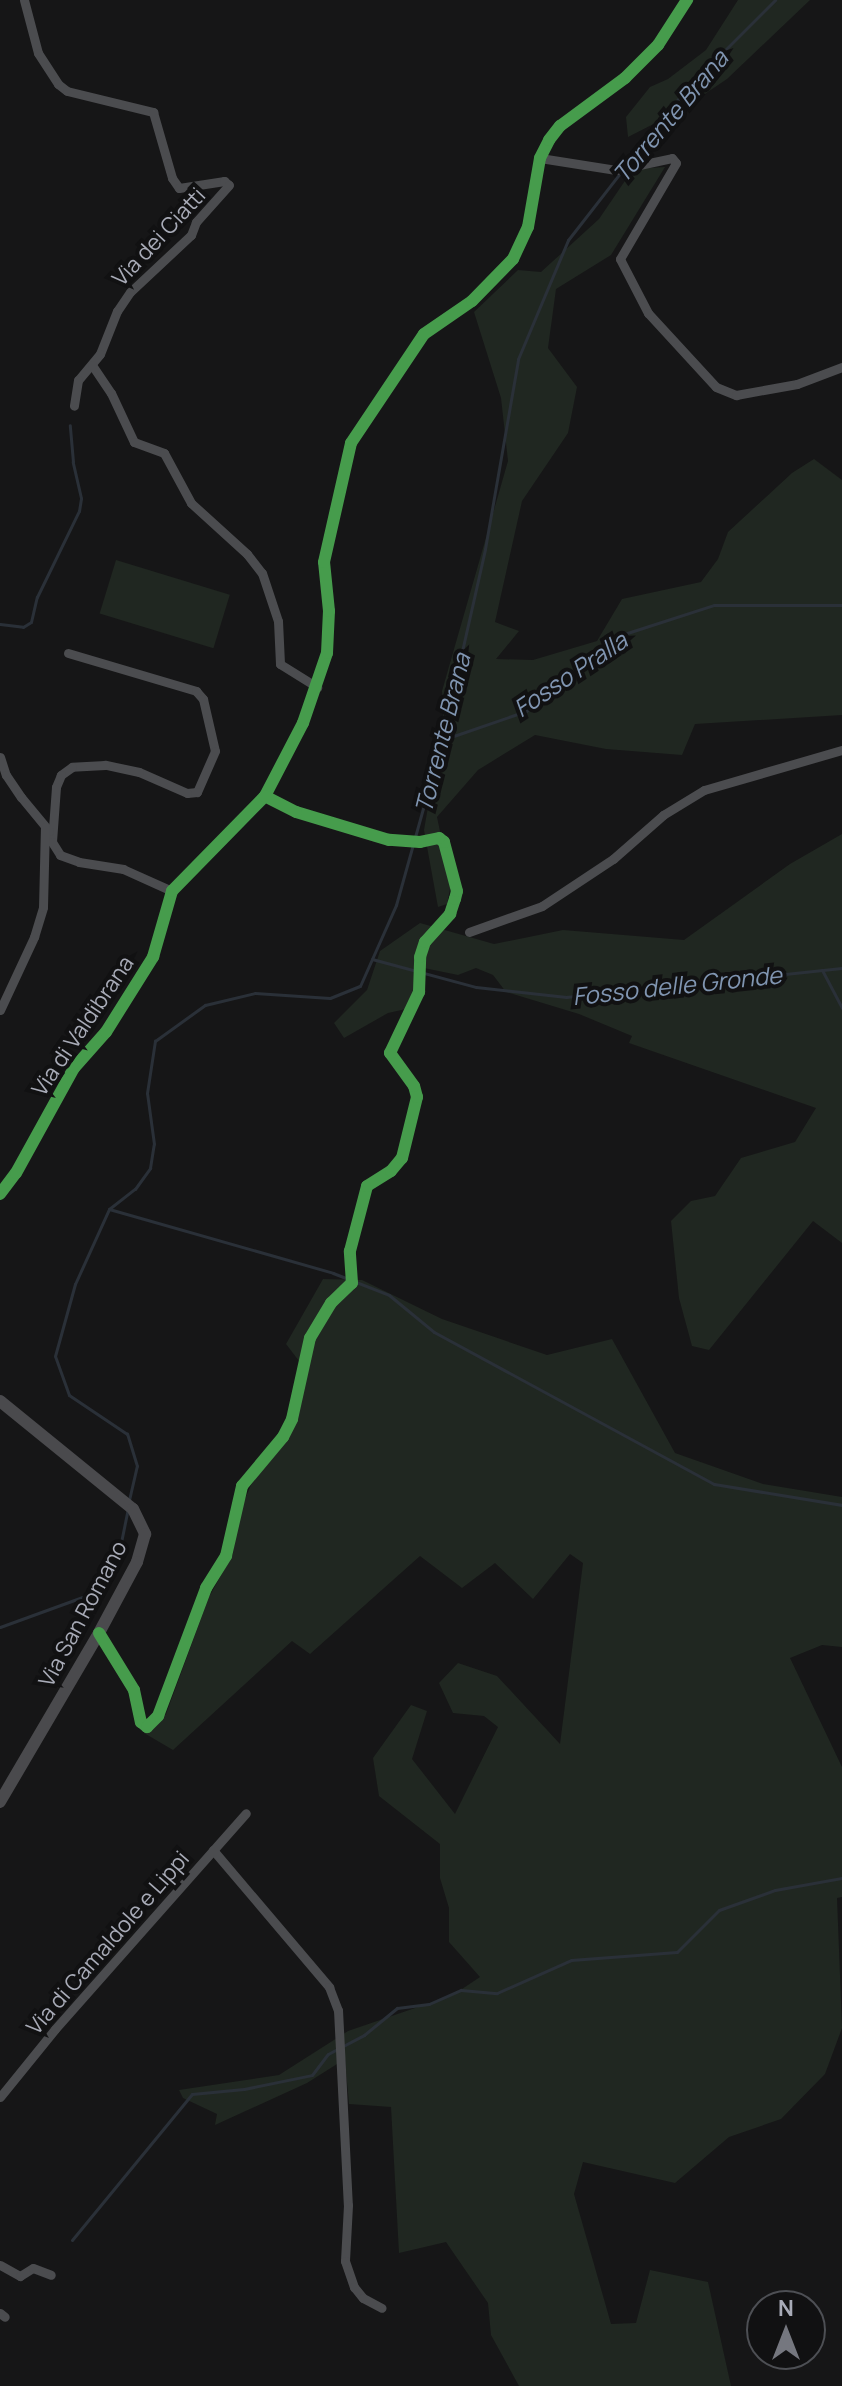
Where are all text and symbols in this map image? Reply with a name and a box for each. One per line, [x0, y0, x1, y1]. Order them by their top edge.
water label: Torrente Brana [606, 44, 734, 188]
street label: Via dei Ciatti [107, 182, 211, 292]
water label: Fosso Pralla [508, 626, 632, 722]
water label: Torrente Brana [408, 650, 476, 816]
street label: Via di Valdibrana [26, 951, 140, 1101]
water label: Fosso delle Gronde [571, 960, 783, 1010]
street label: Via San Romano [33, 1536, 133, 1692]
street label: Via di Camaldole e Lippi [21, 1846, 195, 2040]
north arrow [746, 2290, 826, 2370]
text: N [778, 2293, 794, 2323]

